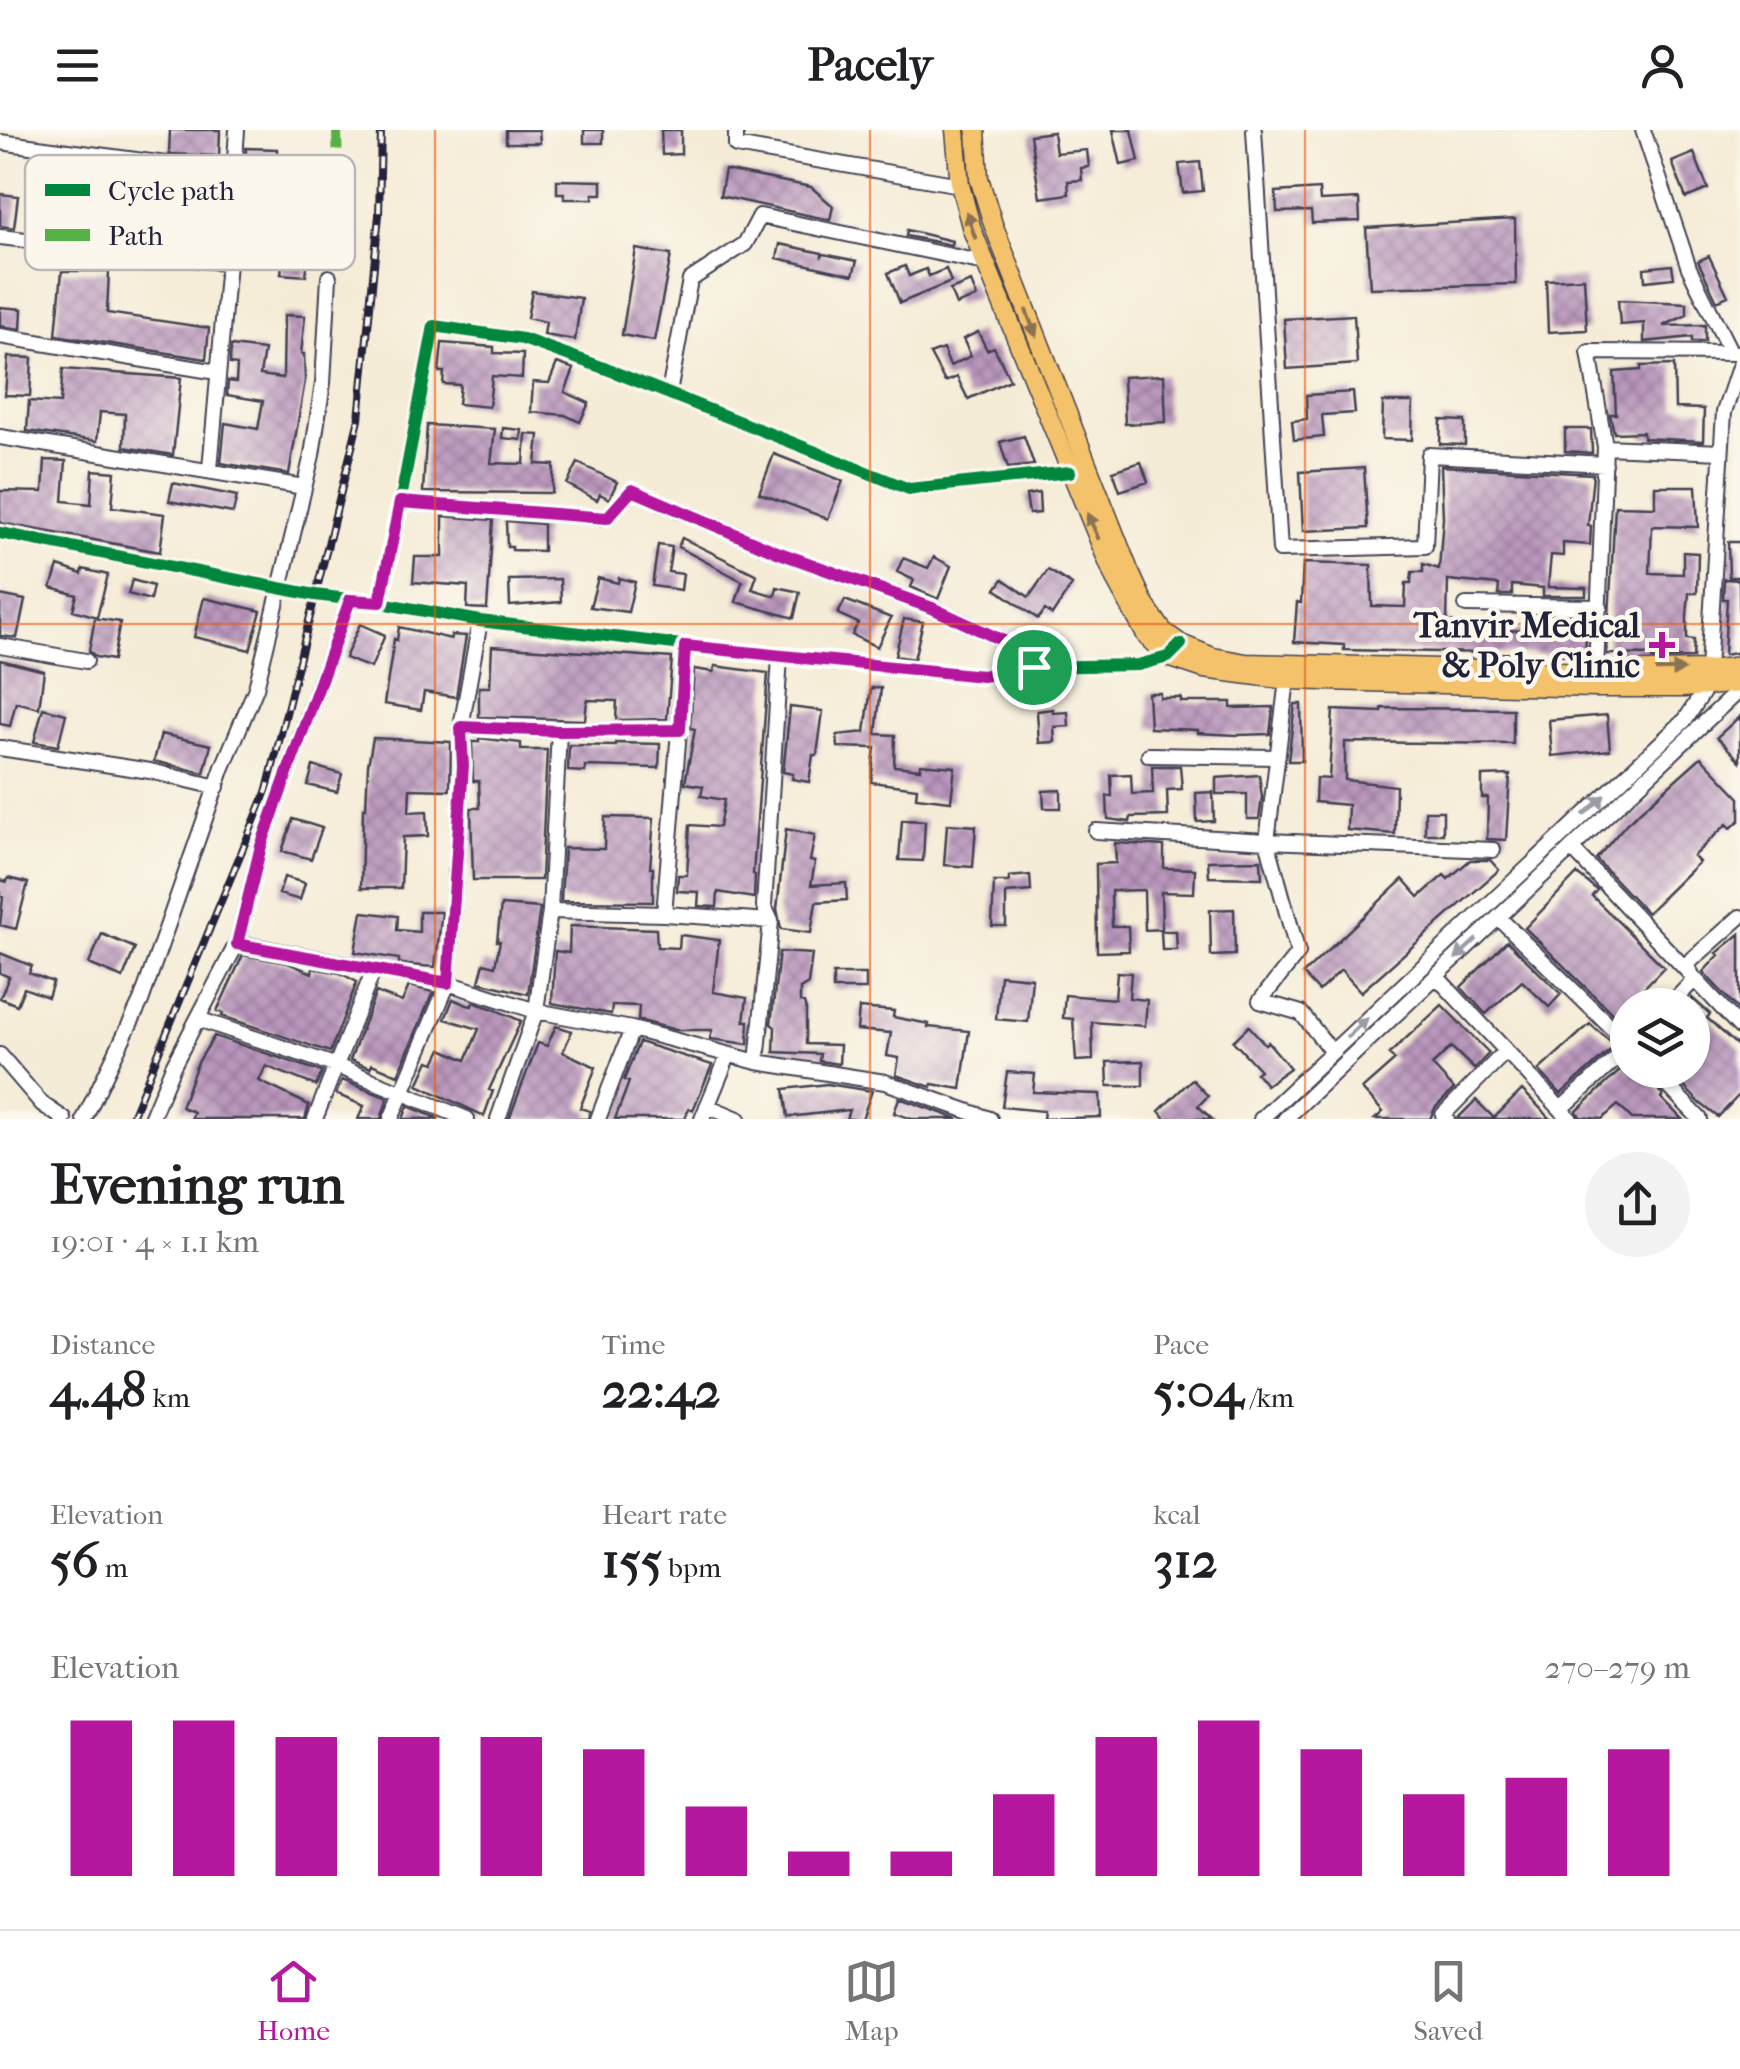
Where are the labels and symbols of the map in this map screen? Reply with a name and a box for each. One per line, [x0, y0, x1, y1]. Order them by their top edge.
legend [25, 155, 355, 270]
text: Cycle path [108, 174, 235, 207]
one-way arrow [963, 210, 978, 240]
text: Path [108, 219, 164, 252]
one-way arrow [1024, 308, 1040, 338]
one-way arrow [1085, 511, 1101, 541]
place label: Tanvir Medical & Poly Clinic [1413, 605, 1640, 686]
pin [992, 625, 1077, 710]
marker: Tanvir Medical & Poly Clinic [1649, 632, 1675, 658]
one-way arrow [1654, 662, 1686, 678]
one-way arrow [1582, 794, 1606, 817]
one-way arrow [1455, 937, 1479, 960]
one-way arrow [1345, 1017, 1369, 1040]

